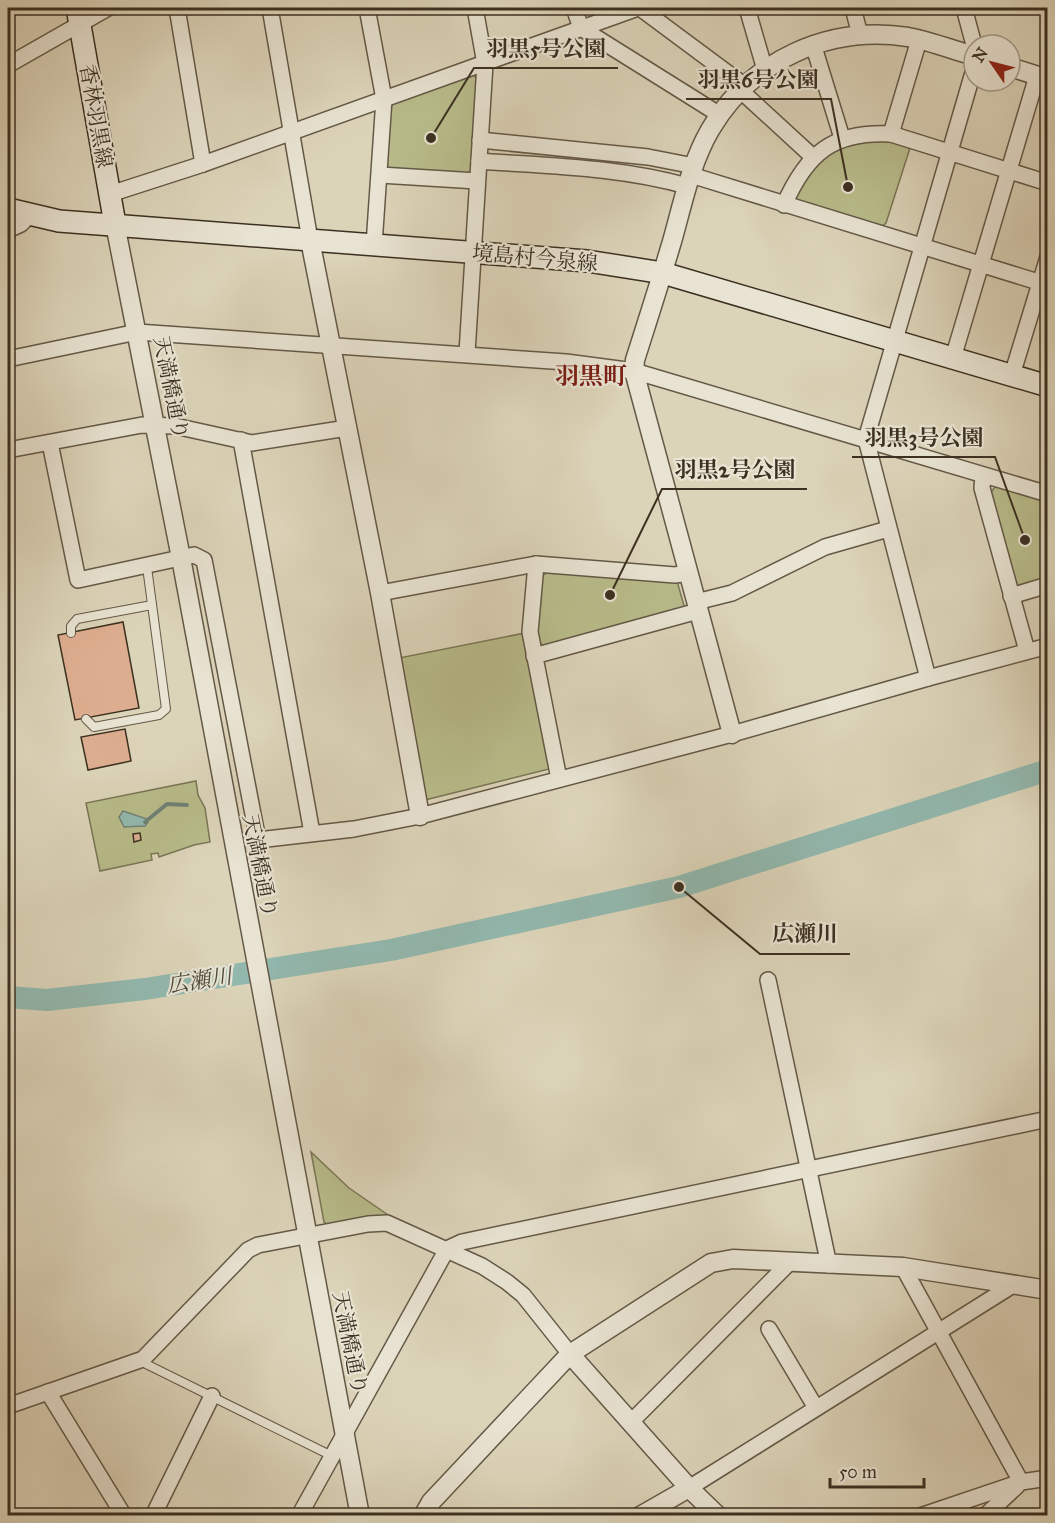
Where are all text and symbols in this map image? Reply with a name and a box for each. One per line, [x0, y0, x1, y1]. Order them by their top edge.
callout: 羽黒5号公園 [474, 28, 618, 68]
north arrow [962, 33, 1022, 93]
text: 羽黒5号公園 [486, 35, 606, 62]
text: N [968, 43, 992, 66]
callout: 羽黒6号公園 [686, 59, 831, 99]
street label: 香林羽黒線 [74, 62, 118, 170]
text: 羽黒6号公園 [697, 66, 819, 93]
street label: 境島村今泉線 [471, 240, 599, 276]
street label: 天満橋通り [148, 334, 194, 442]
district label: 羽黒町 [555, 361, 627, 391]
callout: 羽黒3号公園 [852, 417, 995, 457]
text: 羽黒3号公園 [865, 424, 983, 451]
callout: 羽黒2号公園 [662, 449, 807, 489]
text: 羽黒2号公園 [675, 456, 795, 483]
street label: 天満橋通り [237, 812, 283, 920]
callout: 広瀬川 [760, 914, 850, 954]
text: 広瀬川 [772, 920, 838, 947]
water label: 広瀬川 [164, 962, 236, 999]
street label: 天満橋通り [327, 1289, 373, 1397]
scale bar [830, 1451, 924, 1489]
text: 50 m [839, 1461, 877, 1483]

